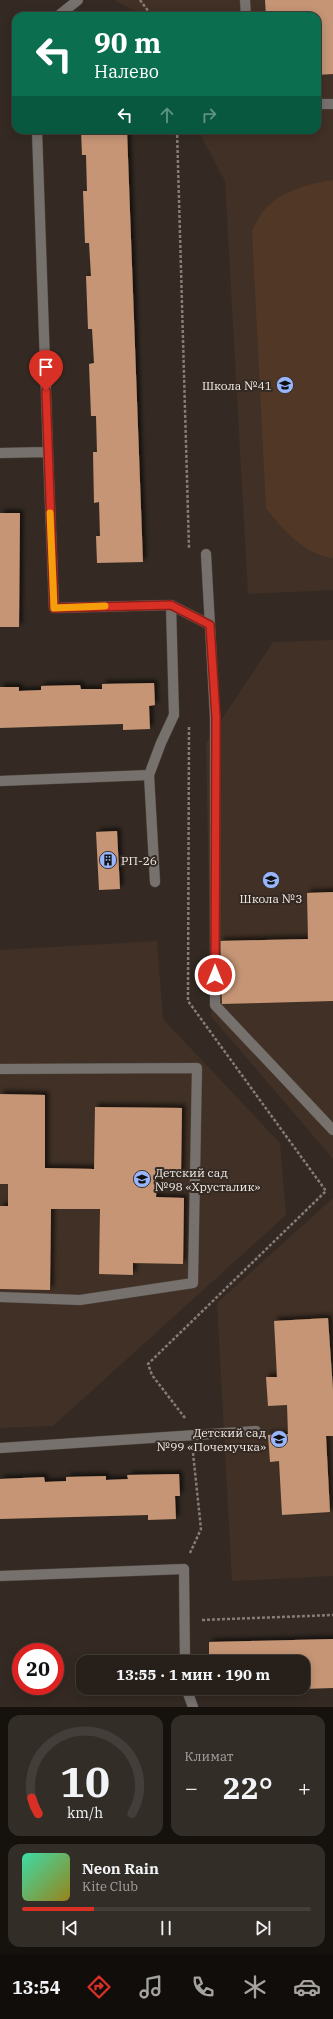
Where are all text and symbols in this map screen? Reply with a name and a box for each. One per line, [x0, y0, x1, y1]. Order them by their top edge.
text: 90 m [94, 24, 161, 61]
icon: left [28, 28, 80, 80]
text: Налево [94, 60, 159, 83]
icon: left [114, 104, 136, 126]
icon: ahead [156, 104, 178, 126]
icon: right [198, 104, 220, 126]
pin [29, 350, 63, 391]
icon: arrive [35, 356, 57, 378]
school or university icon: Школа №41 [275, 375, 295, 395]
place label: Школа №41 [202, 378, 272, 393]
building icon: РП-26 [98, 850, 118, 870]
place label: РП-26 [121, 853, 157, 868]
school or university icon: Школа №3 [261, 870, 281, 890]
place label: Школа №3 [240, 891, 302, 906]
position arrow [194, 954, 236, 996]
place label: Детский сад №98 «Хрусталик» [155, 1165, 260, 1194]
school or university icon: Детский сад №98 «Хрусталик» [132, 1169, 152, 1189]
place label: Детский сад №99 «Почемучка» [157, 1425, 266, 1454]
school or university icon: Детский сад №99 «Почемучка» [269, 1429, 289, 1449]
speed limit sign: 20 [12, 1643, 64, 1695]
text: 13:55 · 1 мин · 190 m [116, 1665, 270, 1684]
text: Климат [185, 1748, 234, 1765]
text: 10 [60, 1753, 110, 1807]
text: 22° [223, 1768, 273, 1807]
text: − [185, 1773, 198, 1802]
text: + [298, 1773, 311, 1802]
text: km/h [67, 1802, 103, 1821]
text: Neon Rain [82, 1859, 159, 1878]
text: Kite Club [82, 1878, 138, 1895]
icon: previous [59, 1917, 81, 1939]
icon: pause [155, 1917, 177, 1939]
icon: next [252, 1917, 274, 1939]
icon: directions [85, 1973, 113, 2001]
icon: music [137, 1973, 165, 2001]
icon: phone [189, 1973, 217, 2001]
icon: climate [241, 1973, 269, 2001]
icon: car [293, 1973, 321, 2001]
text: 13:54 [12, 1976, 61, 1999]

